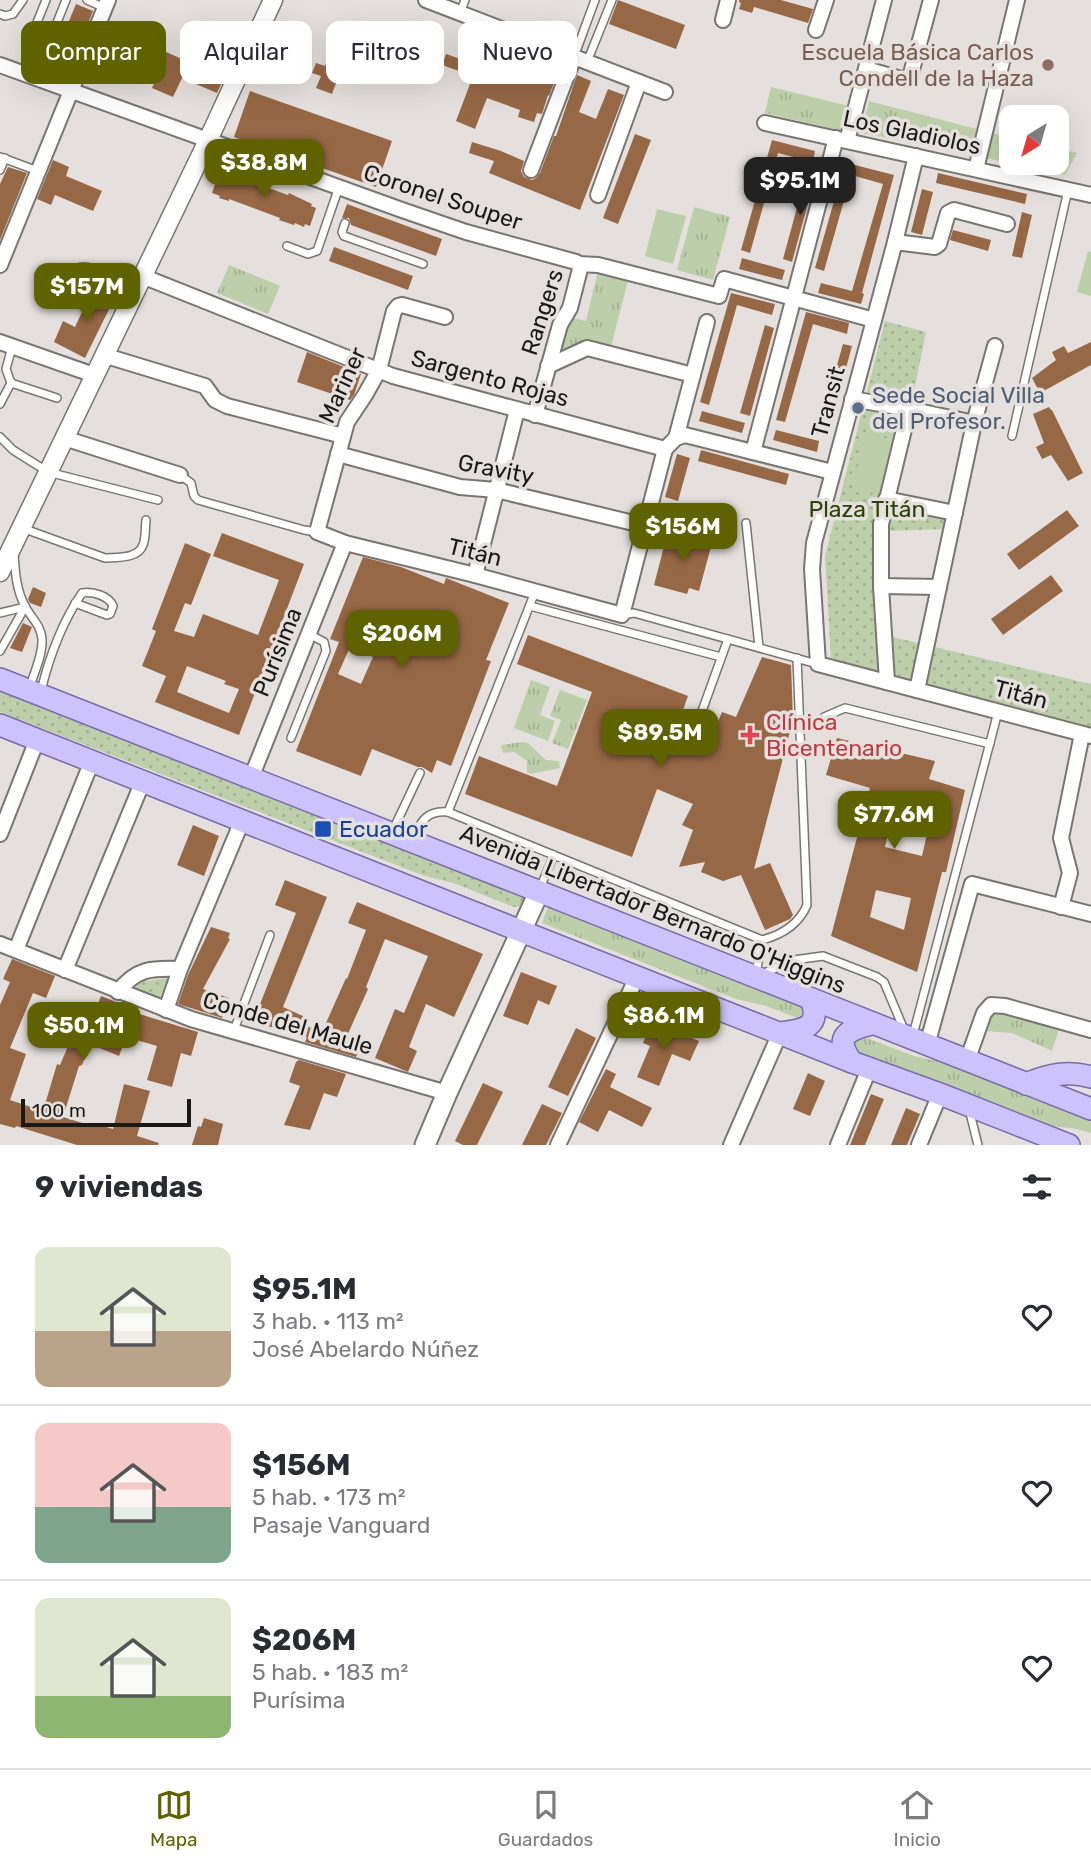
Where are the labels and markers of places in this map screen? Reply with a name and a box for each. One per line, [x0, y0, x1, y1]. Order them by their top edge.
place label: Escuela Básica Carlos Condell de la Haza [801, 38, 1034, 92]
marker: Escuela Básica Carlos Condell de la Haza [1040, 57, 1056, 73]
pin: $38.8M [207, 140, 321, 199]
pin: $95.1M [743, 158, 857, 217]
pin: $157M [38, 264, 136, 323]
place label: Sede Social Villa del Profesor. [872, 381, 1045, 435]
marker: Sede Social Villa del Profesor. [850, 400, 866, 416]
pin: $156M [634, 504, 732, 563]
pin: $206M [353, 610, 451, 670]
place label: Clínica Bicentenario [766, 708, 902, 762]
pin: $89.5M [603, 710, 717, 769]
marker: Clínica Bicentenario [740, 725, 760, 745]
pin: $77.6M [837, 792, 951, 851]
place label: Ecuador [339, 815, 428, 843]
marker: Ecuador [313, 819, 333, 839]
pin: $86.1M [607, 992, 721, 1052]
pin: $50.1M [27, 1002, 141, 1062]

